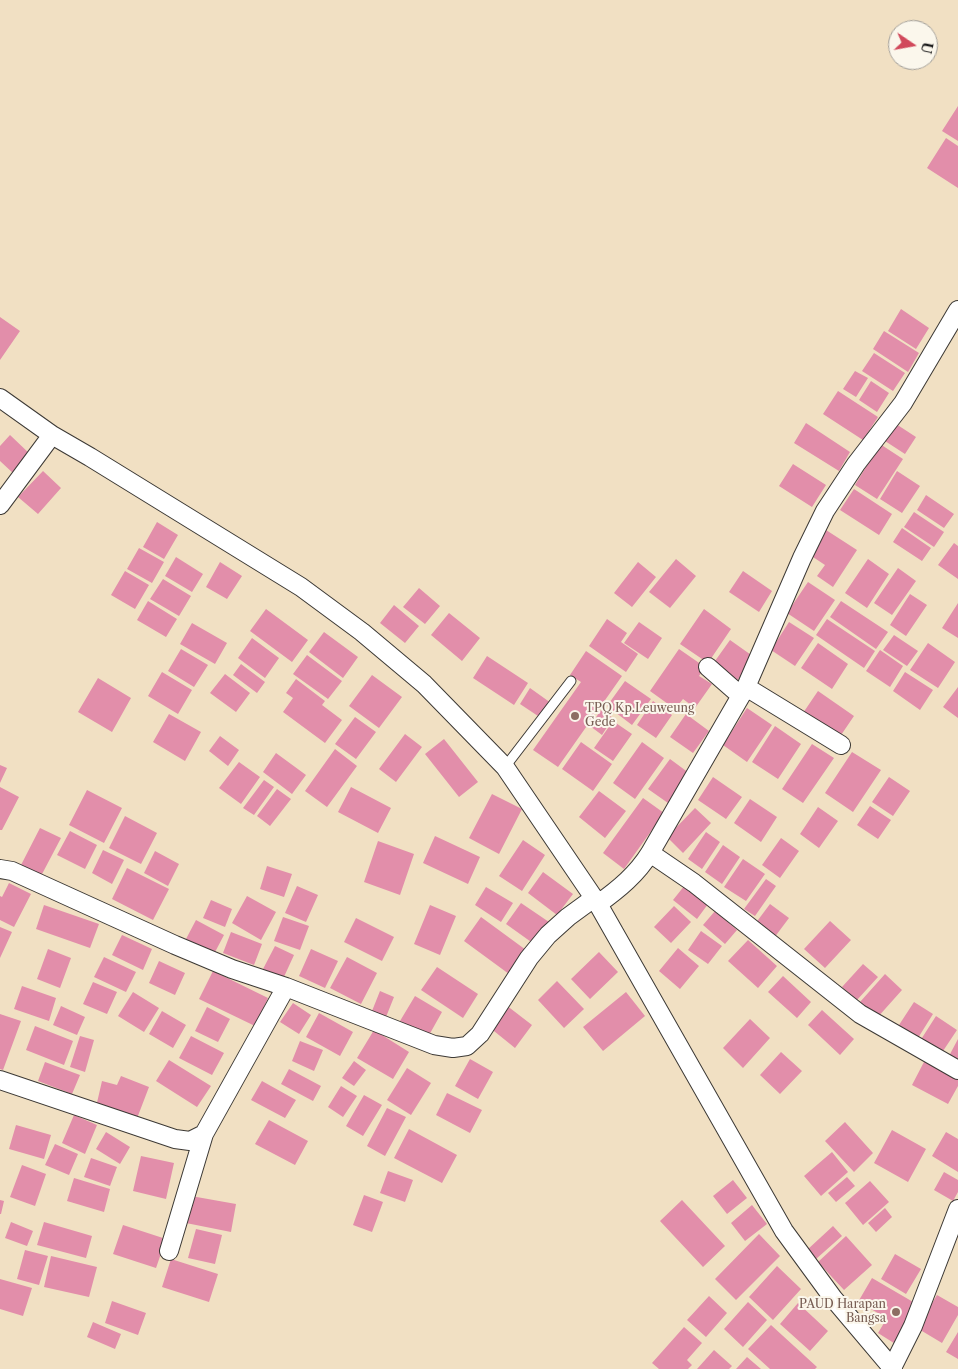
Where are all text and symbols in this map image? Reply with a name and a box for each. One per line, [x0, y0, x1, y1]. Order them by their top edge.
north arrow [888, 20, 938, 70]
text: U [917, 40, 937, 55]
place label: TPQ Kp.Leuweung Gede [585, 702, 694, 730]
marker: TPQ Kp.Leuweung Gede [569, 710, 581, 722]
place label: PAUD Harapan Bangsa [799, 1298, 886, 1326]
marker: PAUD Harapan Bangsa [890, 1306, 902, 1318]

